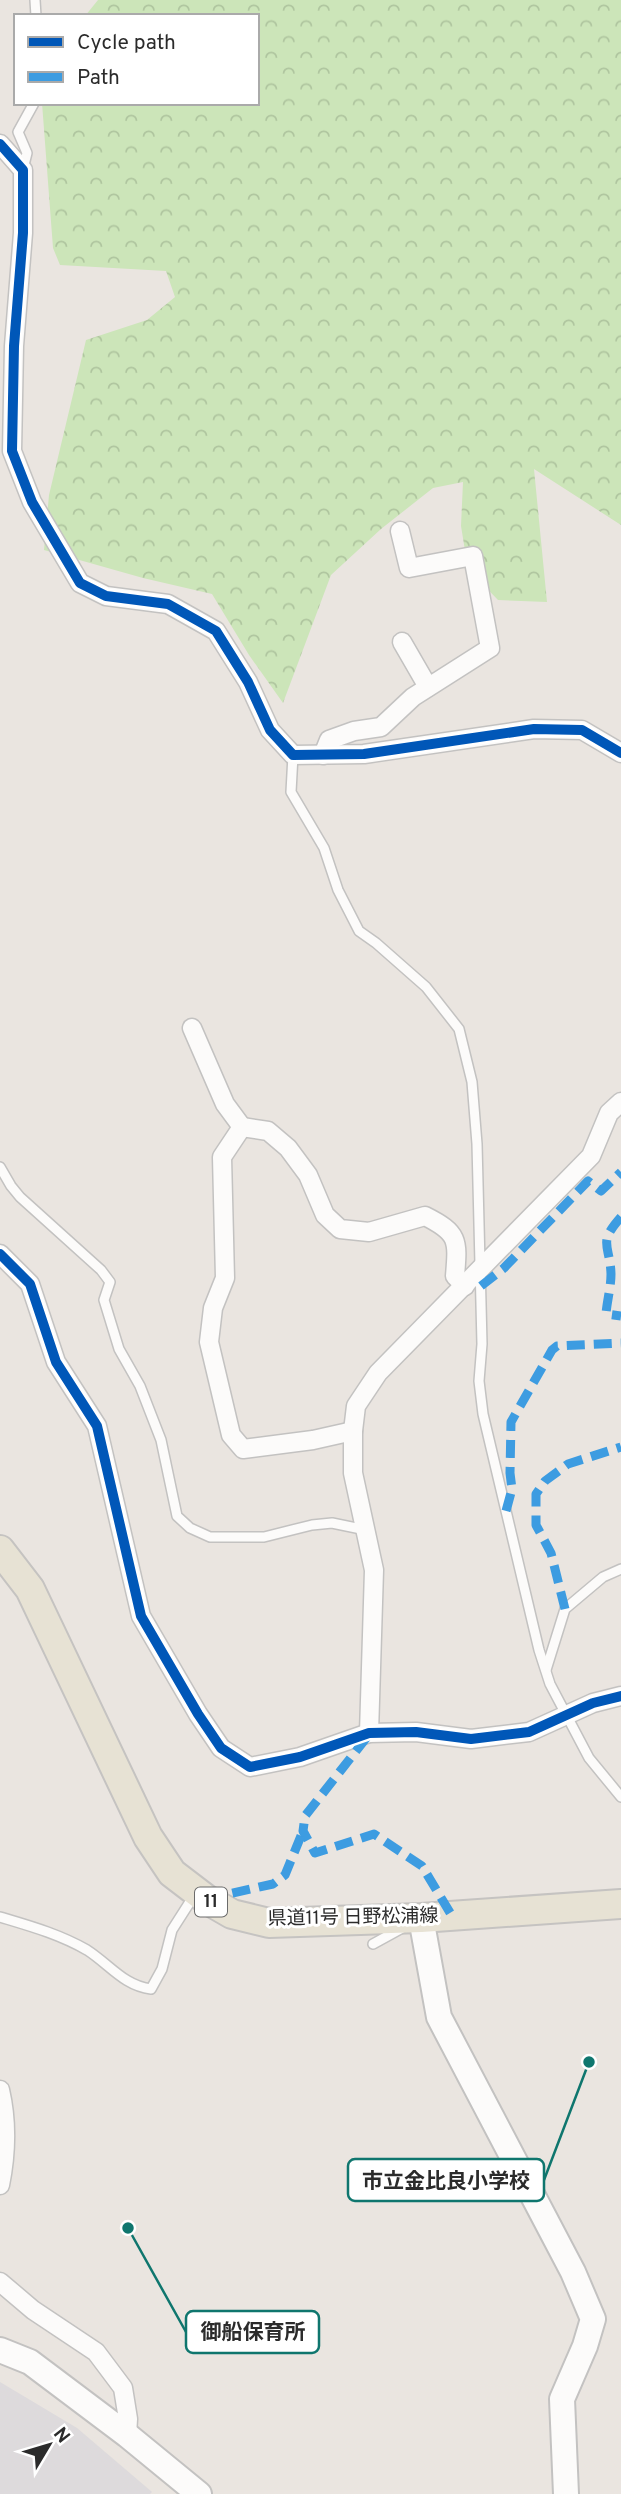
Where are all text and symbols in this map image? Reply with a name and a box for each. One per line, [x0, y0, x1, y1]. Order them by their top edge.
legend [14, 14, 259, 105]
text: Cycle path [77, 30, 176, 57]
text: Path [77, 65, 120, 92]
road number: 11 [195, 1888, 227, 1916]
street label: 県道11号 日野松浦線 [267, 1905, 439, 1931]
callout: 市立金比良小学校 [348, 2159, 544, 2201]
text: 市立金比良小学校 [362, 2169, 530, 2196]
callout: 御船保育所 [186, 2311, 319, 2353]
text: 御船保育所 [201, 2320, 306, 2347]
north arrow [14, 2410, 84, 2480]
text: N [47, 2423, 74, 2449]

